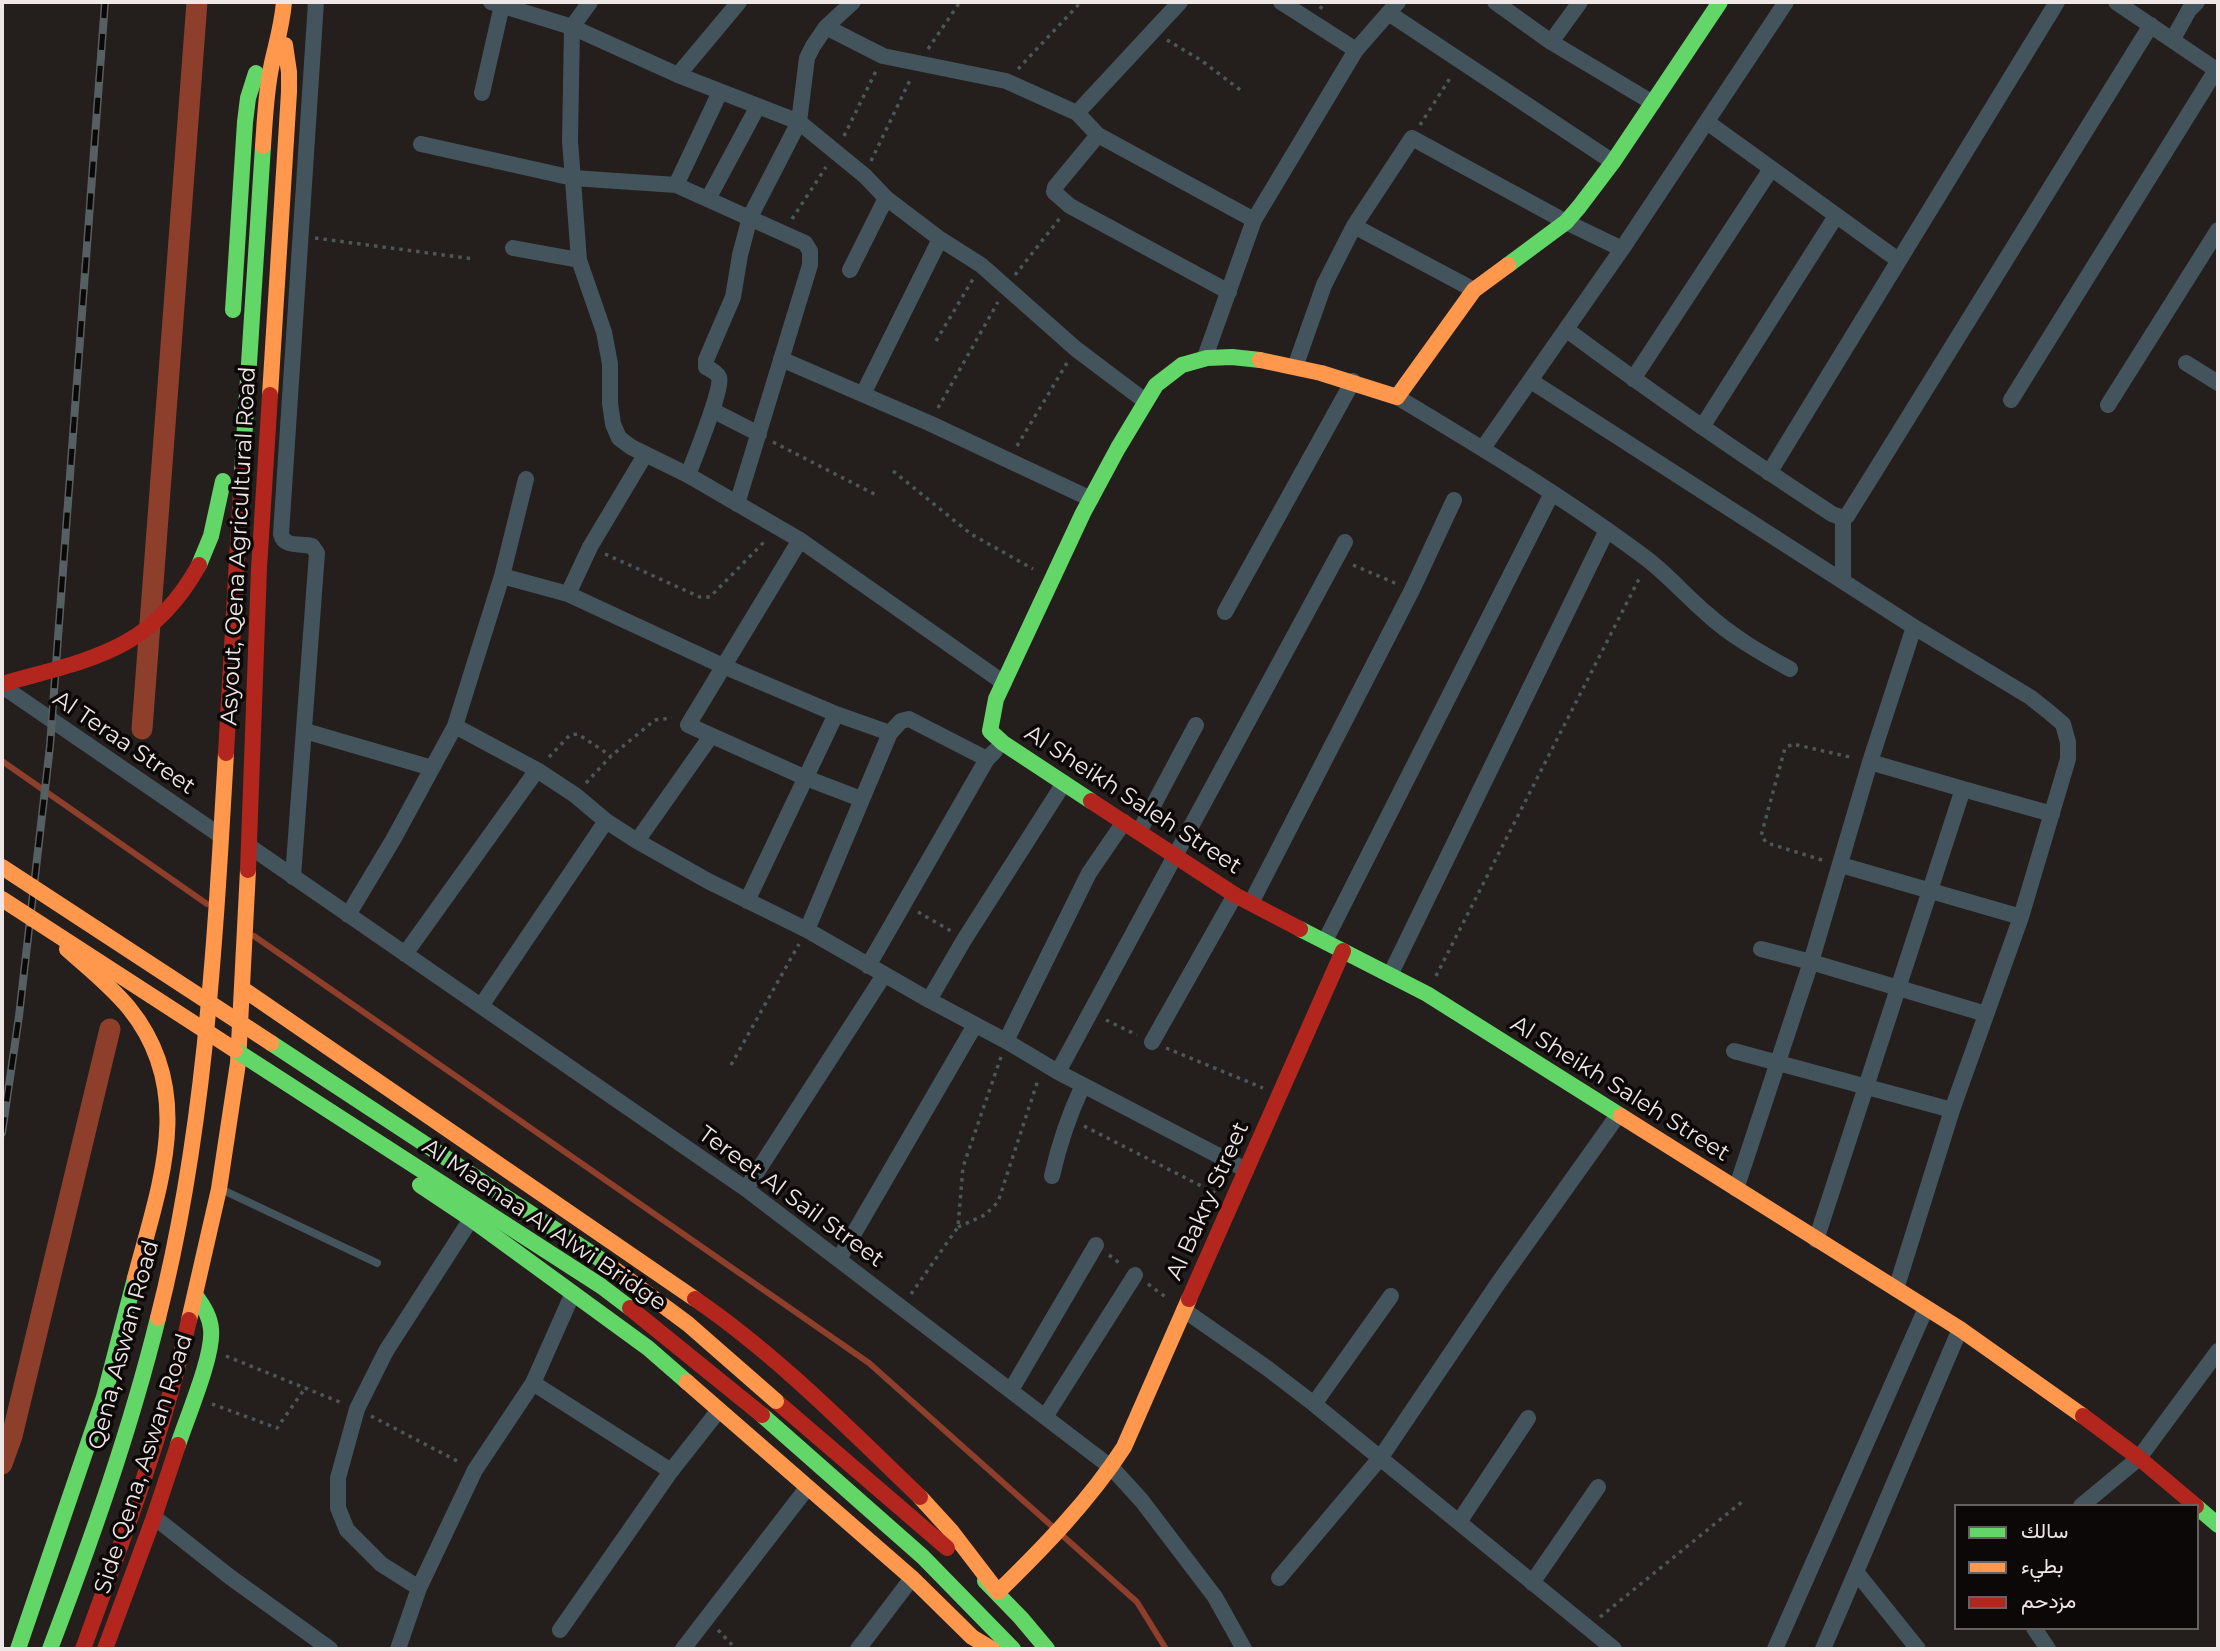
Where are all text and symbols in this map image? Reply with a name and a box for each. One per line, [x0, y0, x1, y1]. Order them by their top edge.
street label: Asyout, Qena Agricultural Road [216, 366, 262, 726]
street label: Al Teraa Street [48, 685, 200, 801]
street label: Al Sheikh Saleh Street [1020, 720, 1246, 880]
street label: Al Sheikh Saleh Street [1506, 1010, 1734, 1168]
street label: Al Bakry Street [1161, 1118, 1255, 1284]
street label: Tereet Al Sail Street [693, 1121, 889, 1273]
street label: Al Maenaa Al Alwi Bridge [417, 1133, 671, 1317]
street label: Qena, Aswan Road [83, 1237, 165, 1453]
street label: Side Qena, Aswan Road [89, 1331, 199, 1597]
legend [1954, 1504, 2199, 1630]
text: سالك [2021, 1518, 2068, 1543]
text: بطيء [2021, 1553, 2064, 1578]
text: مزدحم [2021, 1588, 2076, 1613]

